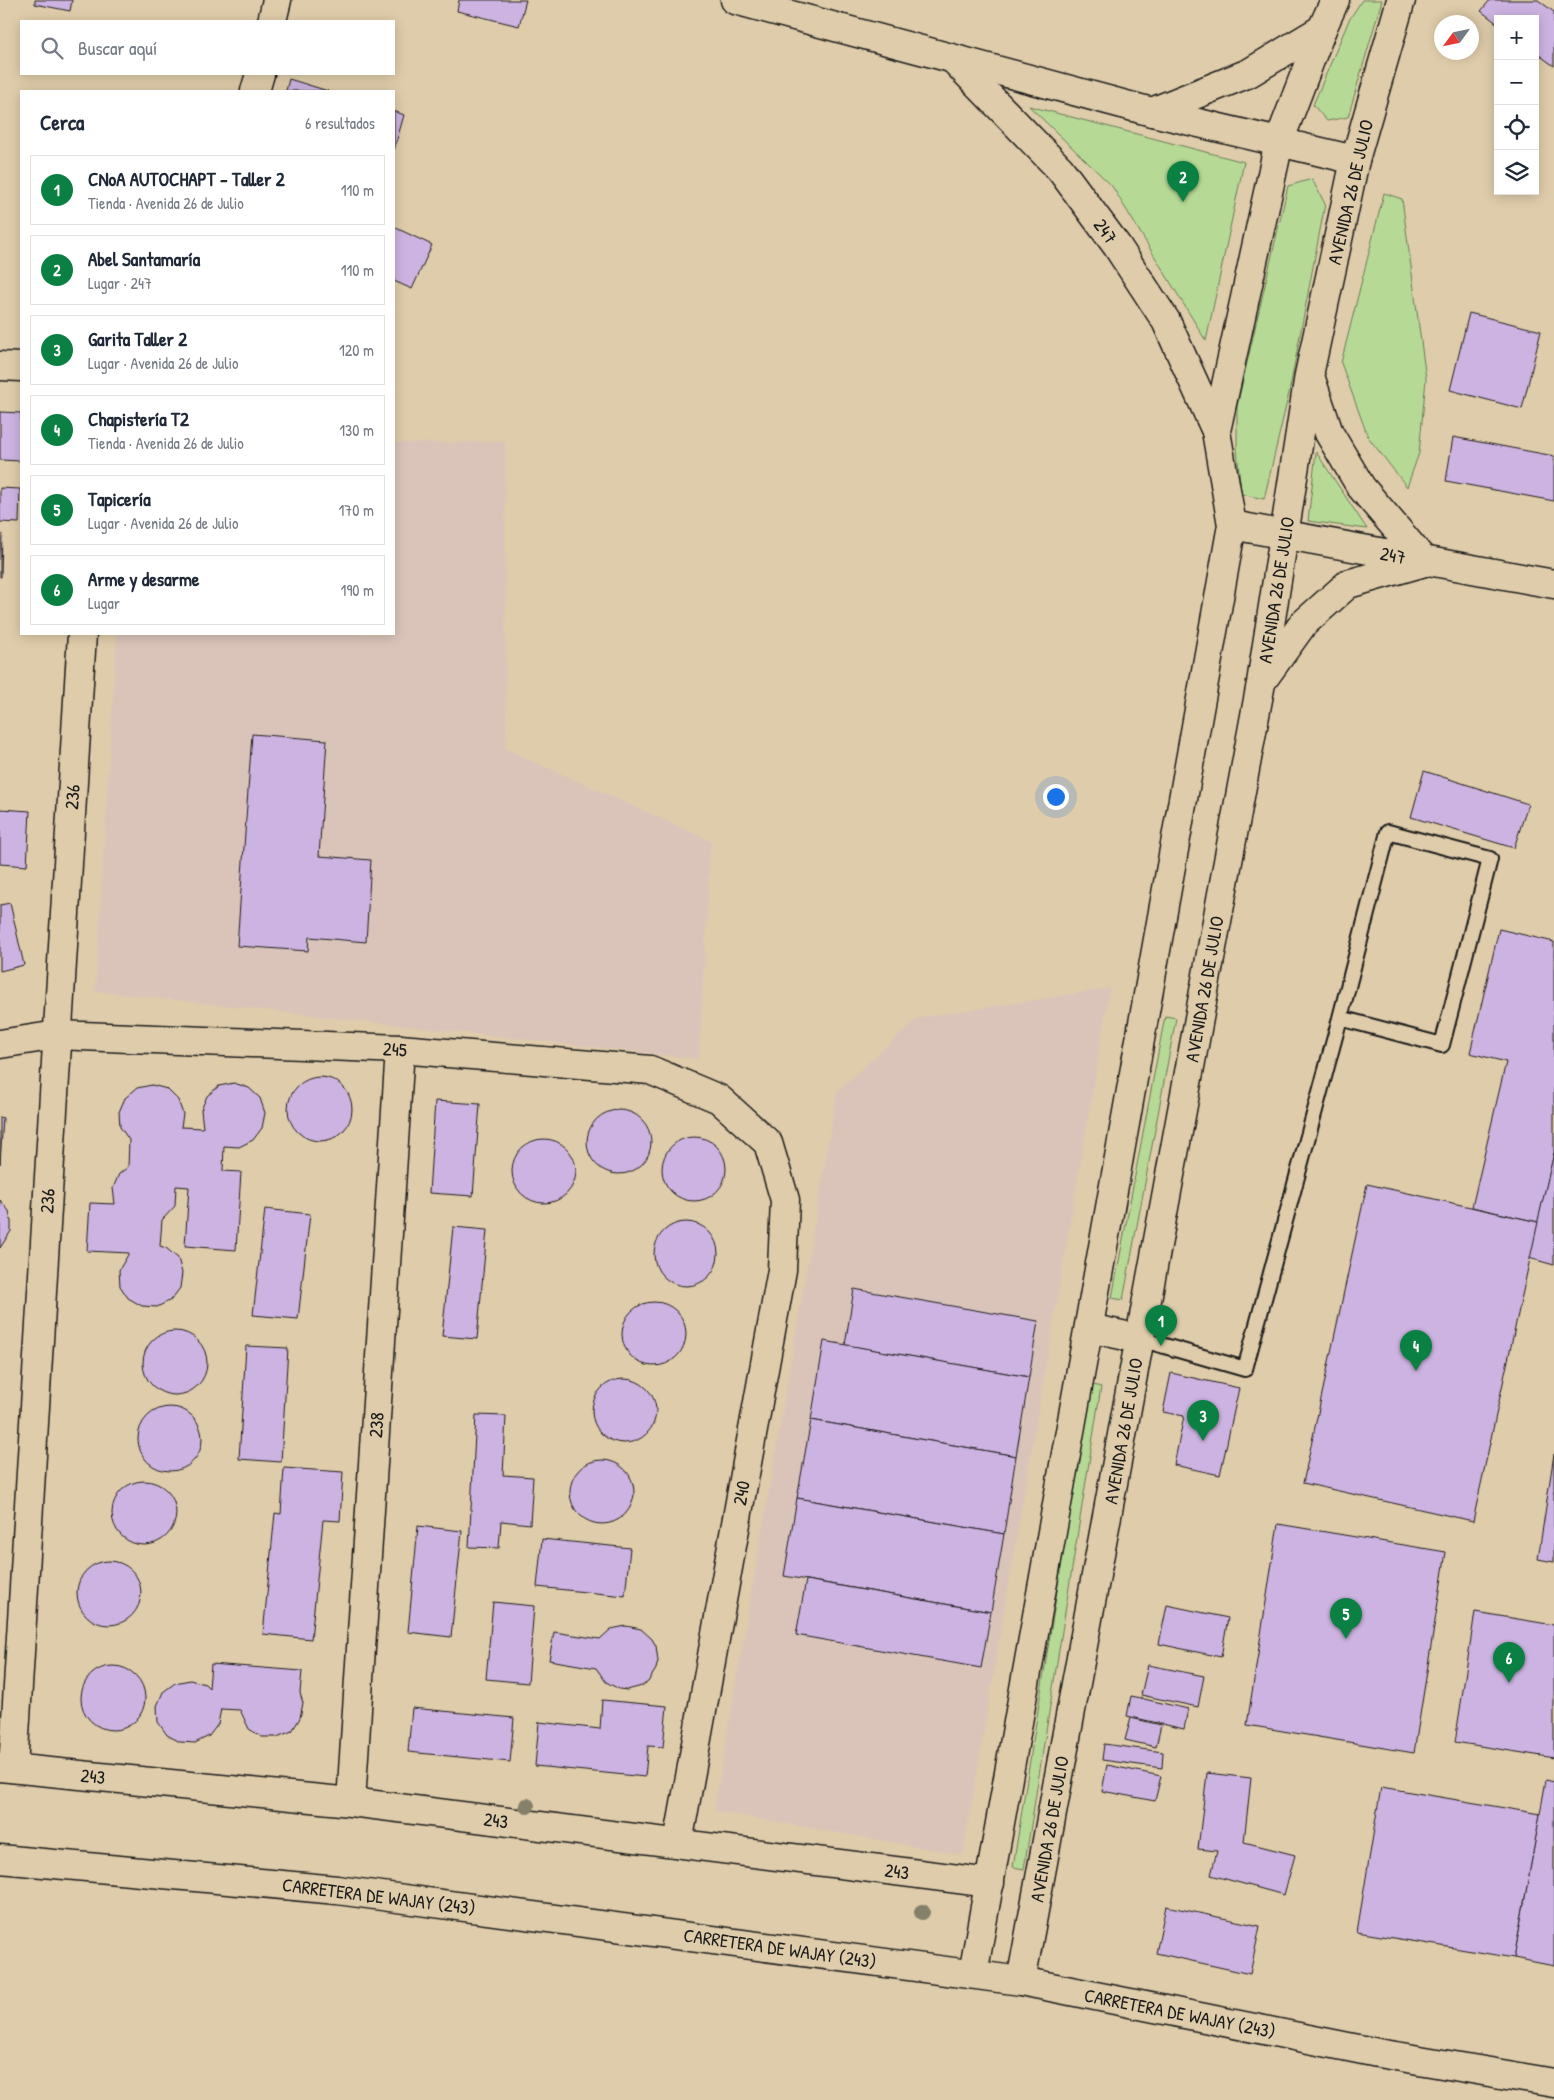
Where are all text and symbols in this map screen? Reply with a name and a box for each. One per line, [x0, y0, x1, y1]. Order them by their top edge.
north arrow [1434, 15, 1479, 60]
map controls [1494, 15, 1539, 195]
button: + [1494, 15, 1539, 60]
search box [20, 20, 395, 75]
icon: search [38, 34, 66, 62]
text: Buscar aquí [78, 35, 157, 61]
button: − [1494, 60, 1539, 105]
button: locate [1494, 105, 1539, 150]
text: Cerca [40, 108, 84, 137]
text: 6 resultados [305, 112, 375, 134]
street label: AVENIDA 26 DE JULIO [1321, 117, 1379, 267]
button: layers [1494, 150, 1539, 195]
pin: 2 [1167, 161, 1199, 202]
text: CNoA AUTOCHAPT - Taller 2 [88, 166, 285, 192]
text: 1 [54, 179, 60, 201]
text: 110 m [341, 179, 374, 201]
text: Tienda · Avenida 26 de Julio [88, 192, 244, 214]
street label: 247 [1088, 213, 1124, 249]
text: Abel Santamaría [88, 246, 200, 272]
text: 2 [53, 259, 61, 281]
text: 110 m [341, 259, 374, 281]
text: Lugar · 247 [88, 272, 152, 294]
text: Garita Taller 2 [88, 326, 187, 352]
text: 3 [53, 339, 61, 361]
text: 120 m [339, 339, 374, 361]
text: Lugar · Avenida 26 de Julio [88, 352, 239, 374]
text: Chapistería T2 [88, 406, 189, 432]
text: 4 [54, 419, 60, 441]
text: 130 m [339, 419, 374, 441]
text: Tienda · Avenida 26 de Julio [88, 432, 244, 454]
text: Tapicería [88, 486, 151, 512]
text: 5 [54, 499, 60, 521]
text: 170 m [339, 499, 374, 521]
text: Lugar · Avenida 26 de Julio [88, 512, 239, 534]
street label: AVENIDA 26 DE JULIO [1252, 515, 1300, 665]
street label: 247 [1378, 540, 1408, 570]
text: Arme y desarme [88, 566, 199, 592]
text: 6 [54, 579, 60, 601]
text: 190 m [341, 579, 374, 601]
text: Lugar [88, 592, 120, 614]
street label: 236 [58, 784, 86, 810]
your location [1043, 784, 1069, 810]
street label: AVENIDA 26 DE JULIO [1178, 914, 1230, 1064]
street label: 245 [382, 1035, 408, 1063]
street label: 236 [33, 1188, 61, 1214]
pin: 1 [1145, 1305, 1177, 1346]
pin: 4 [1400, 1330, 1432, 1371]
street label: AVENIDA 26 DE JULIO [1097, 1356, 1149, 1506]
pin: 3 [1187, 1400, 1219, 1441]
street label: 238 [362, 1411, 390, 1439]
street label: 240 [726, 1479, 756, 1507]
pin: 5 [1330, 1598, 1362, 1639]
pin: 6 [1493, 1642, 1525, 1683]
street label: AVENIDA 26 DE JULIO [1023, 1754, 1075, 1904]
street label: 243 [79, 1762, 107, 1790]
street label: 243 [482, 1806, 510, 1834]
street label: 243 [883, 1857, 911, 1885]
street label: CARRETERA DE WAJAY (243) [281, 1871, 477, 1921]
street label: CARRETERA DE WAJAY (243) [682, 1922, 878, 1974]
street label: CARRETERA DE WAJAY (243) [1082, 1982, 1278, 2044]

